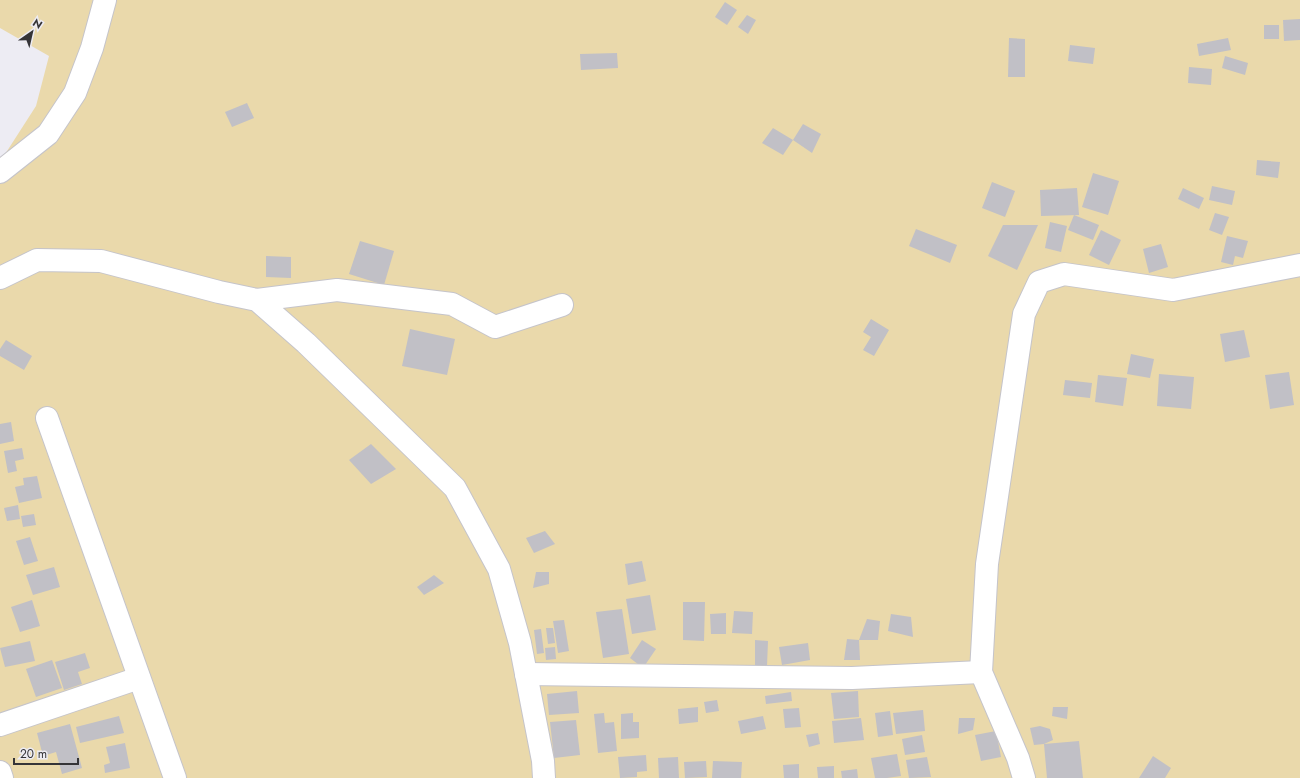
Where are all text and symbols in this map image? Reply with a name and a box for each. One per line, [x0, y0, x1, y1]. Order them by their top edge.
north arrow [12, 12, 52, 52]
text: N [29, 15, 46, 33]
scale bar [14, 740, 78, 766]
text: 20 m [20, 745, 47, 763]

